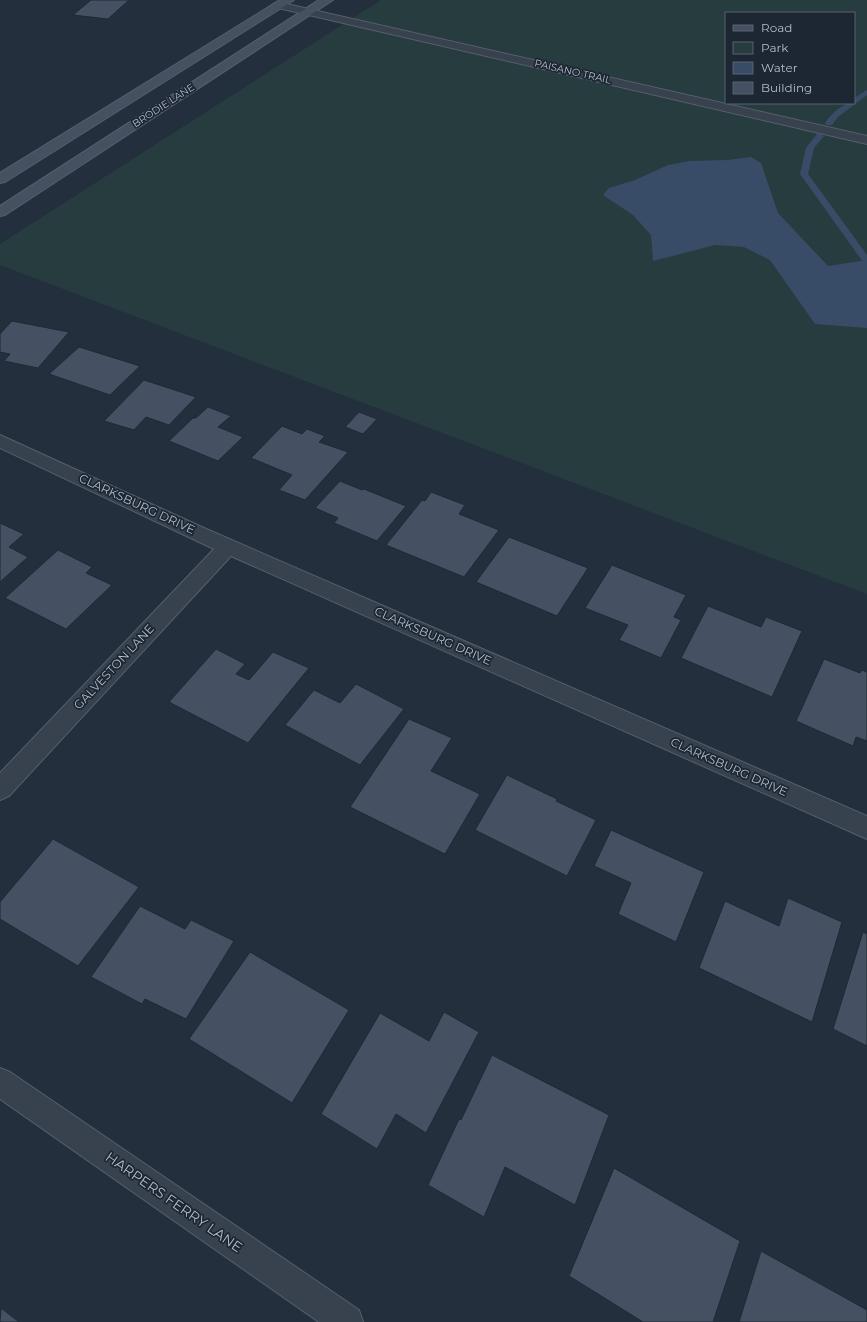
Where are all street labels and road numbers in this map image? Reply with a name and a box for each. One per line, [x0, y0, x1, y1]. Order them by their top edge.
street label: PAISANO TRAIL [533, 56, 613, 87]
street label: BRODIE LANE [130, 80, 197, 130]
street label: CLARKSBURG DRIVE [77, 470, 198, 537]
street label: CLARKSBURG DRIVE [372, 603, 494, 668]
street label: GALVESTON LANE [70, 621, 157, 712]
street label: CLARKSBURG DRIVE [668, 734, 790, 799]
street label: HARPERS FERRY LANE [102, 1148, 246, 1256]

